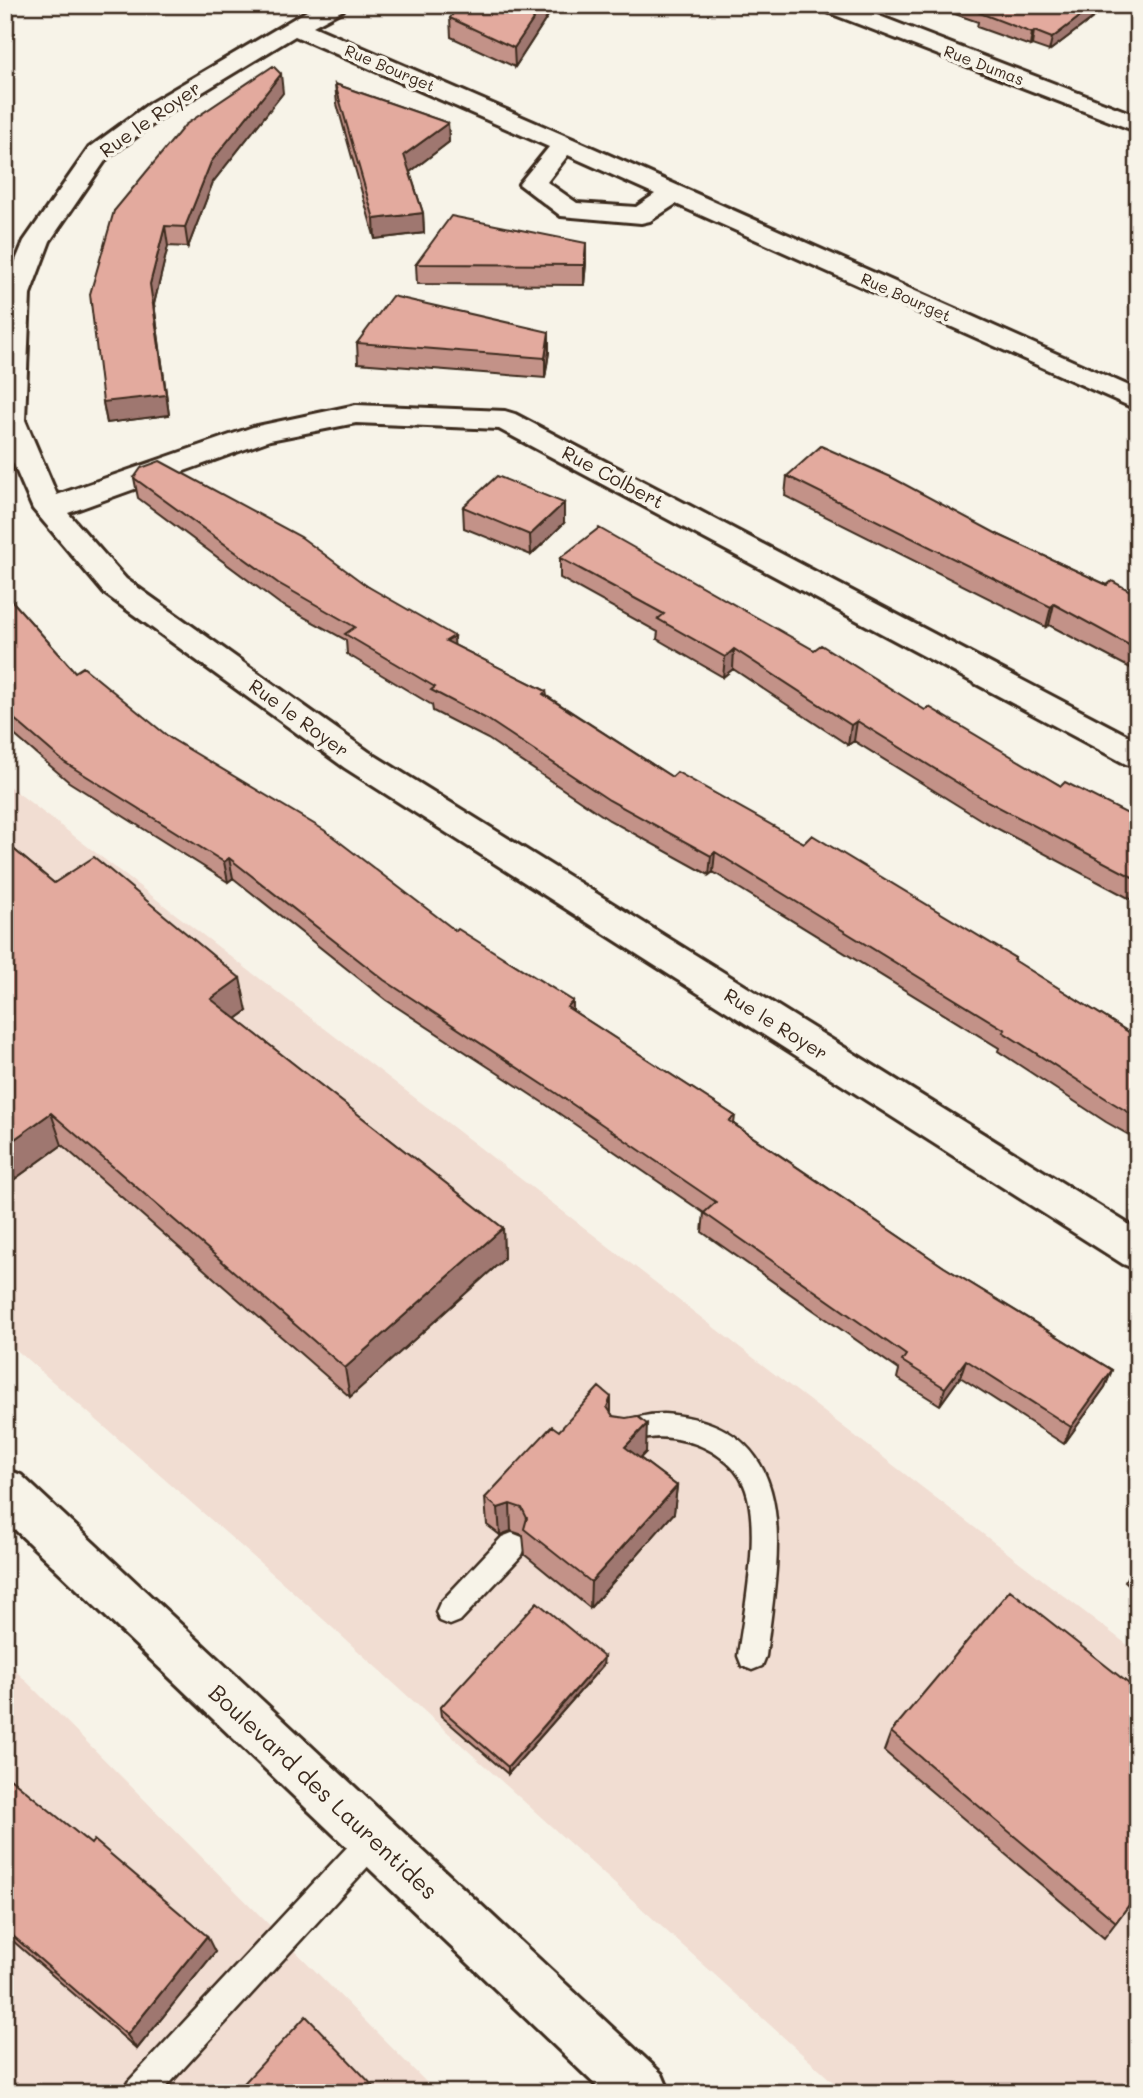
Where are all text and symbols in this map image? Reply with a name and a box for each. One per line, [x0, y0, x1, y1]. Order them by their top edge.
street label: Rue Bourget [342, 39, 439, 96]
street label: Rue Dumas [941, 40, 1027, 89]
street label: Rue le Royer [94, 75, 205, 163]
street label: Rue Bourget [858, 267, 955, 326]
street label: Rue Colbert [558, 439, 668, 514]
street label: Rue le Royer [244, 673, 354, 762]
street label: Rue le Royer [720, 982, 833, 1065]
street label: Boulevard des Laurentides [203, 1677, 445, 1905]

